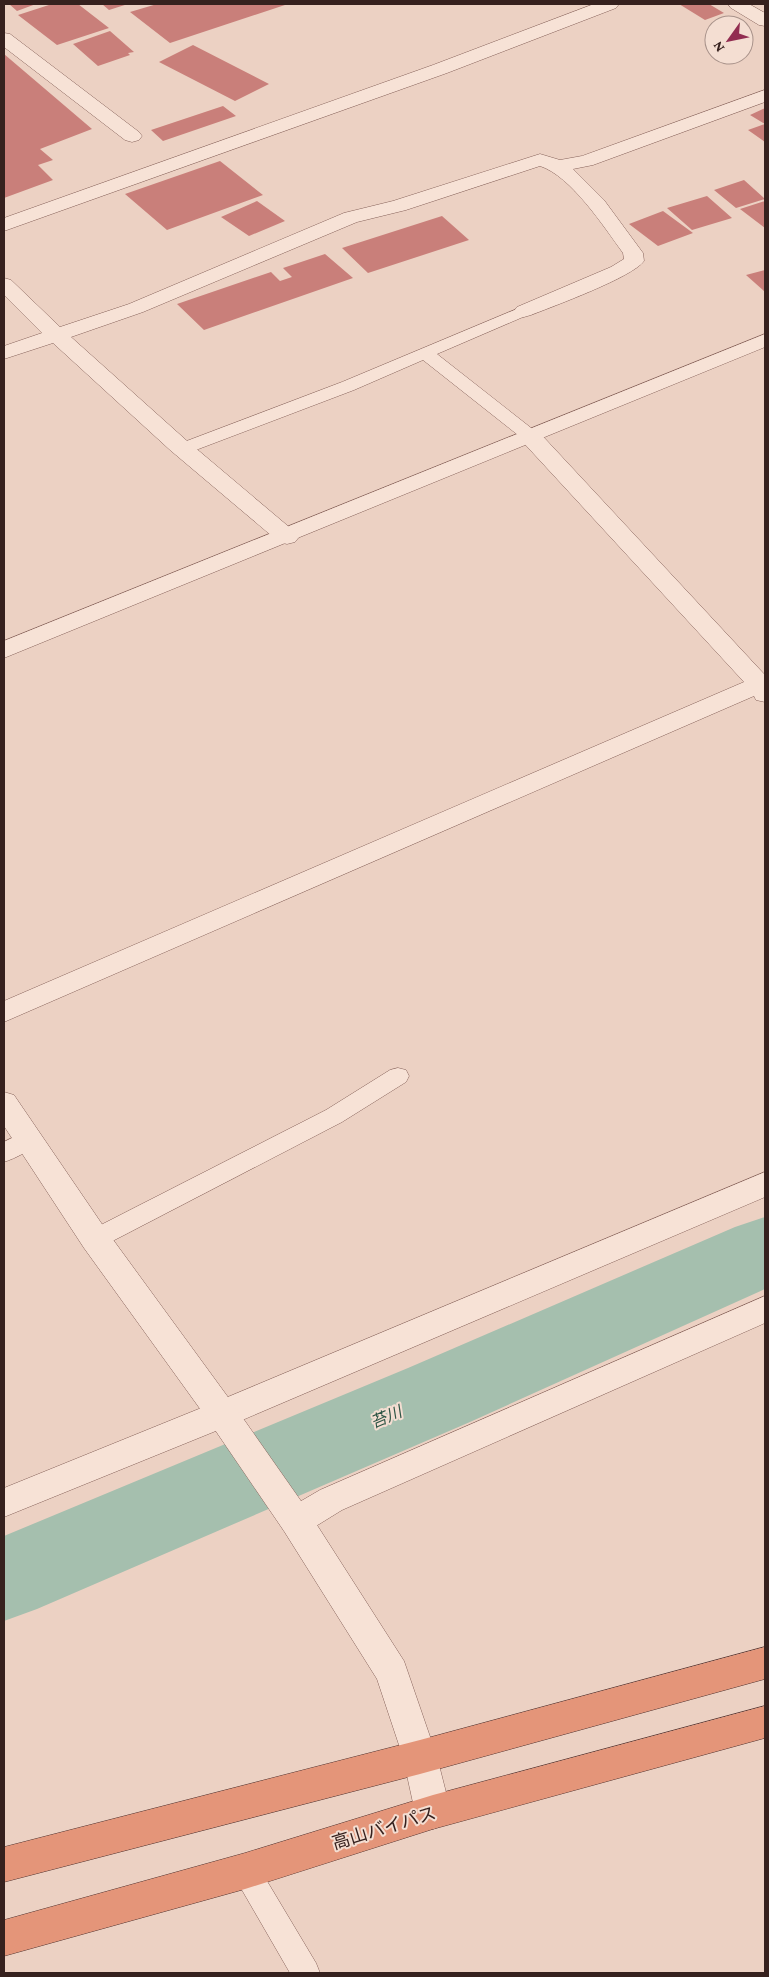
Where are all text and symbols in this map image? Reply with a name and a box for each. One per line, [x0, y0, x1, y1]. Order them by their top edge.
north arrow [704, 15, 754, 65]
text: N [709, 38, 727, 55]
water label: 苔川 [368, 1402, 406, 1431]
street label: 高山バイパス [330, 1803, 438, 1853]

